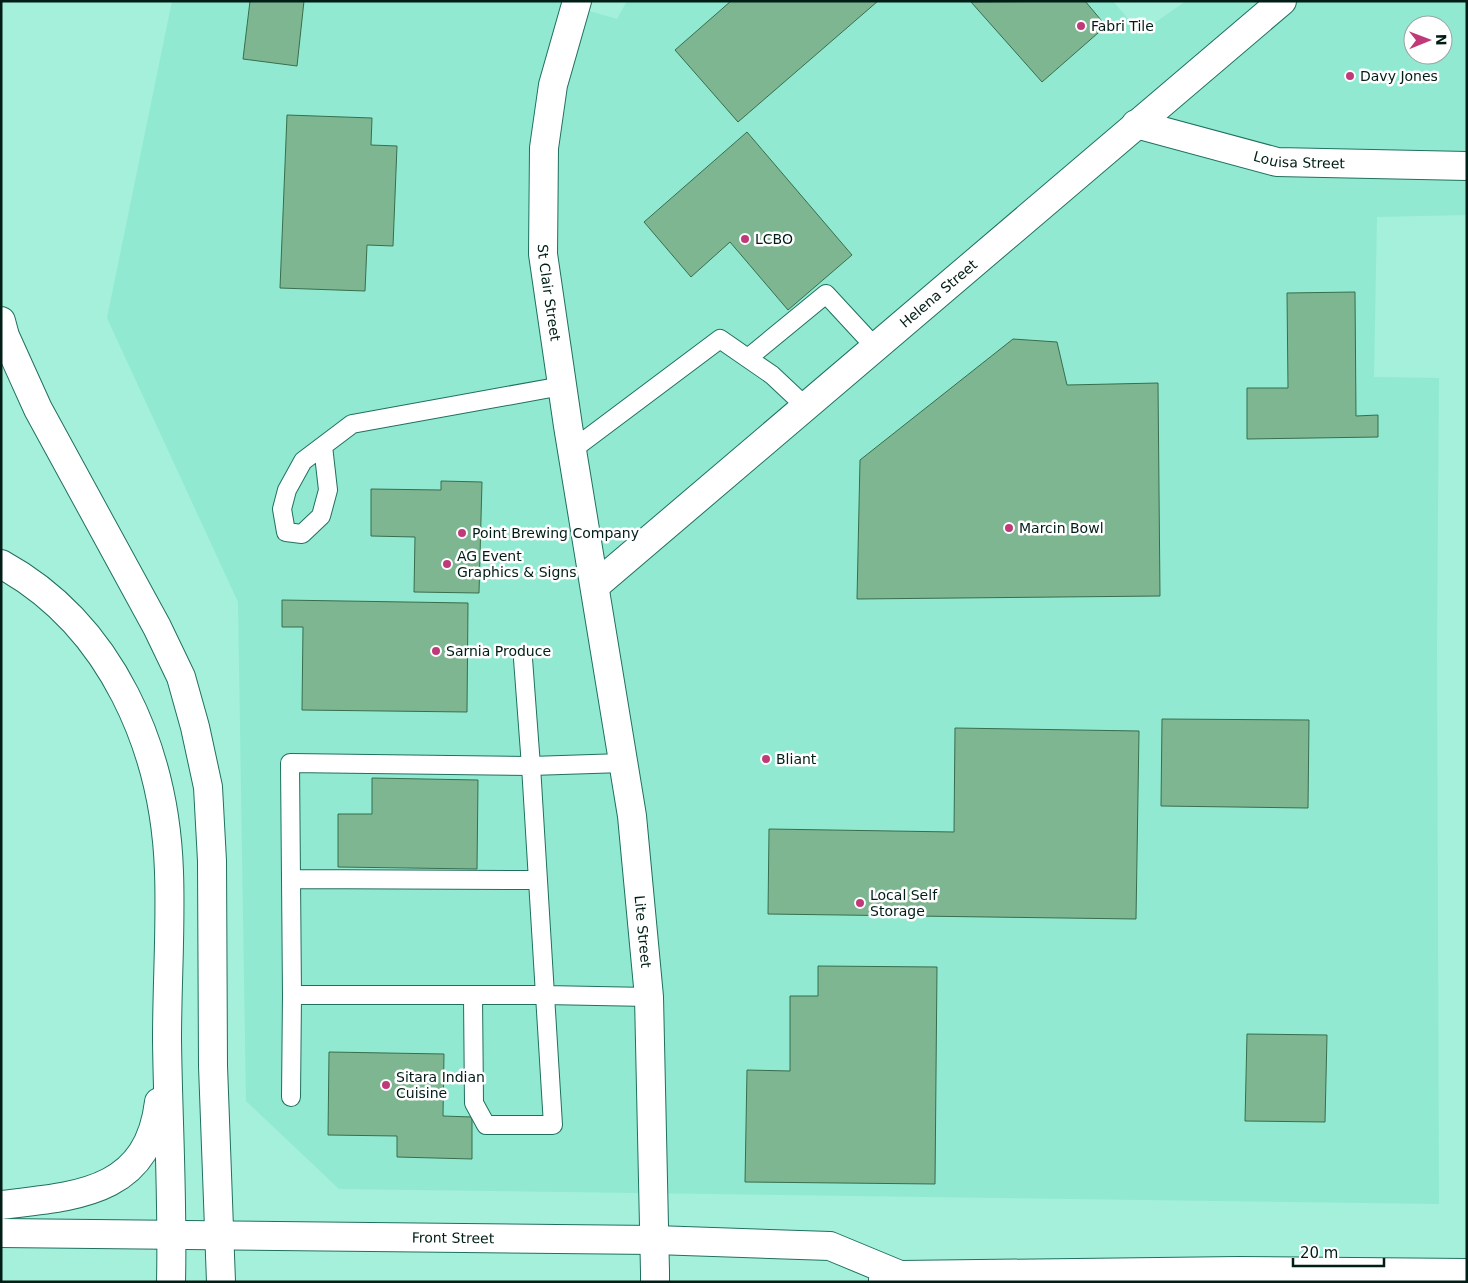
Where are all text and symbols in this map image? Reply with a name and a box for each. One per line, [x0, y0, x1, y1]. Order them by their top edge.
north arrow [1403, 15, 1453, 65]
place label: Fabri Tile [1091, 18, 1154, 34]
marker: Fabri Tile [1075, 20, 1087, 32]
text: N [1433, 34, 1449, 46]
place label: Davy Jones [1360, 68, 1438, 84]
marker: Davy Jones [1344, 70, 1356, 82]
street label: Louisa Street [1252, 148, 1346, 171]
place label: LCBO [755, 231, 793, 247]
marker: LCBO [739, 233, 751, 245]
street label: St Clair Street [535, 244, 564, 343]
street label: Helena Street [897, 256, 981, 331]
place label: Marcin Bowl [1019, 520, 1104, 536]
marker: Marcin Bowl [1003, 522, 1015, 534]
place label: Point Brewing Company [472, 525, 639, 541]
marker: Point Brewing Company [456, 527, 468, 539]
place label: AG Event Graphics & Signs [457, 548, 576, 580]
marker: AG Event Graphics & Signs [441, 558, 453, 570]
place label: Sarnia Produce [446, 643, 551, 659]
marker: Sarnia Produce [430, 645, 442, 657]
place label: Bliant [776, 751, 817, 767]
marker: Bliant [760, 753, 772, 765]
place label: Local Self Storage [870, 887, 938, 919]
street label: Lite Street [631, 894, 654, 969]
marker: Local Self Storage [854, 897, 866, 909]
place label: Sitara Indian Cuisine [396, 1069, 485, 1101]
marker: Sitara Indian Cuisine [380, 1079, 392, 1091]
street label: Front Street [412, 1229, 495, 1246]
scale bar [1293, 1236, 1384, 1268]
text: 20 m [1300, 1244, 1338, 1262]

